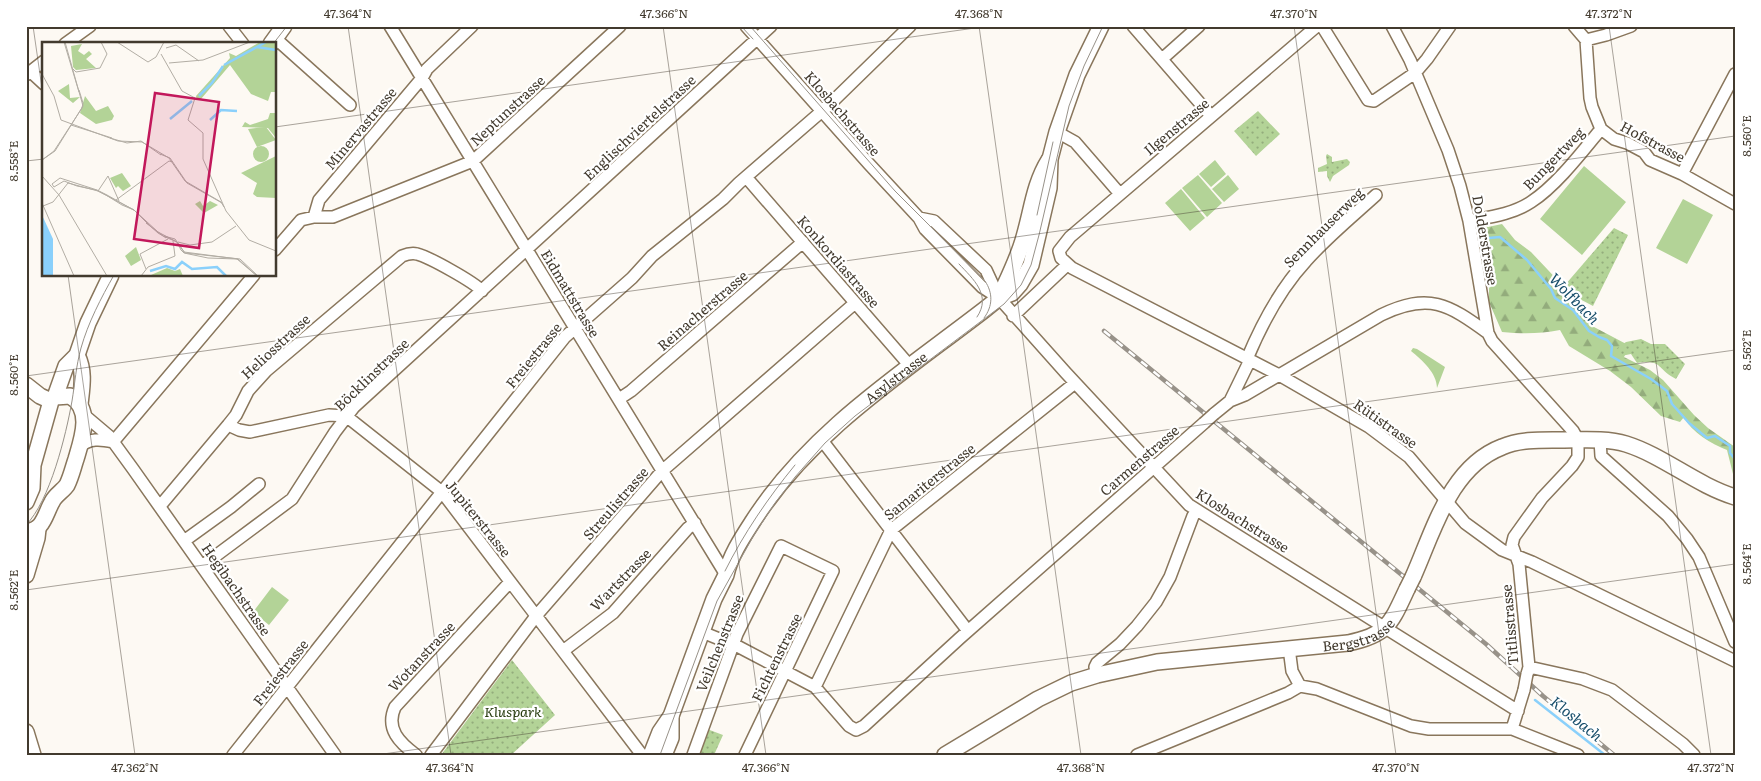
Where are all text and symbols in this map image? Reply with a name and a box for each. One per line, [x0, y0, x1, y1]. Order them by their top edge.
text: 47.364°N [324, 4, 372, 22]
text: 47.366°N [640, 4, 688, 22]
text: 47.368°N [955, 4, 1003, 22]
text: 47.370°N [1270, 4, 1318, 22]
text: 47.372°N [1585, 4, 1633, 22]
inset map [42, 42, 276, 276]
street label: Klosbachstrasse [800, 66, 886, 160]
street label: Neptunstrasse [465, 70, 549, 150]
street label: Englischviertelstrasse [579, 70, 699, 184]
street label: Minervastrasse [319, 82, 401, 174]
street label: Ilgenstrasse [1139, 93, 1213, 159]
text: 8.560°E [1737, 115, 1755, 157]
street label: Hofstrasse [1617, 116, 1689, 166]
street label: Bungertweg [1518, 122, 1588, 194]
text: 8.558°E [4, 140, 22, 182]
street label: Sennhauserweg [1278, 182, 1368, 272]
street label: Dolderstrasse [1468, 193, 1504, 287]
street label: Konkordiastrasse [793, 210, 885, 312]
street label: Eidmattstrasse [537, 245, 605, 341]
street label: Reinacherstrasse [653, 265, 751, 355]
water label: Wolfbach [1544, 267, 1606, 329]
street label: Heliosstrasse [236, 309, 314, 383]
street label: Freiestrasse [500, 318, 566, 392]
text: 8.562°E [1737, 329, 1755, 370]
street label: Böcklinstrasse [329, 333, 413, 415]
street label: Asylstrasse [860, 346, 931, 408]
text: 8.560°E [4, 354, 22, 396]
street label: Rütistrasse [1350, 394, 1422, 452]
street label: Carmenstrasse [1095, 420, 1183, 500]
street label: Samariterstrasse [879, 438, 979, 524]
street label: Streulistrasse [578, 462, 652, 544]
street label: Jupiterstrasse [442, 475, 516, 561]
street label: Klosbachstrasse [1192, 483, 1294, 557]
street label: Hegibachstrasse [198, 539, 276, 639]
street label: Wartstrasse [585, 543, 655, 615]
text: 8.564°E [1737, 543, 1755, 585]
text: 8.562°E [4, 569, 22, 610]
street label: Titlisstrasse [1495, 584, 1523, 666]
street label: Veilchenstrasse [690, 591, 748, 695]
street label: Fichtenstrasse [746, 609, 806, 705]
street label: Bergstrasse [1321, 614, 1399, 656]
street label: Wotanstrasse [383, 616, 459, 696]
street label: Freiestrasse [248, 635, 312, 709]
water label: Klosbach [1546, 690, 1608, 746]
park label: Kluspark [484, 701, 542, 721]
text: 47.362°N [111, 758, 159, 776]
text: 47.364°N [426, 758, 474, 776]
text: 47.366°N [742, 758, 790, 776]
text: 47.368°N [1057, 758, 1105, 776]
text: 47.370°N [1372, 758, 1420, 776]
text: 47.372°N [1687, 758, 1735, 776]

